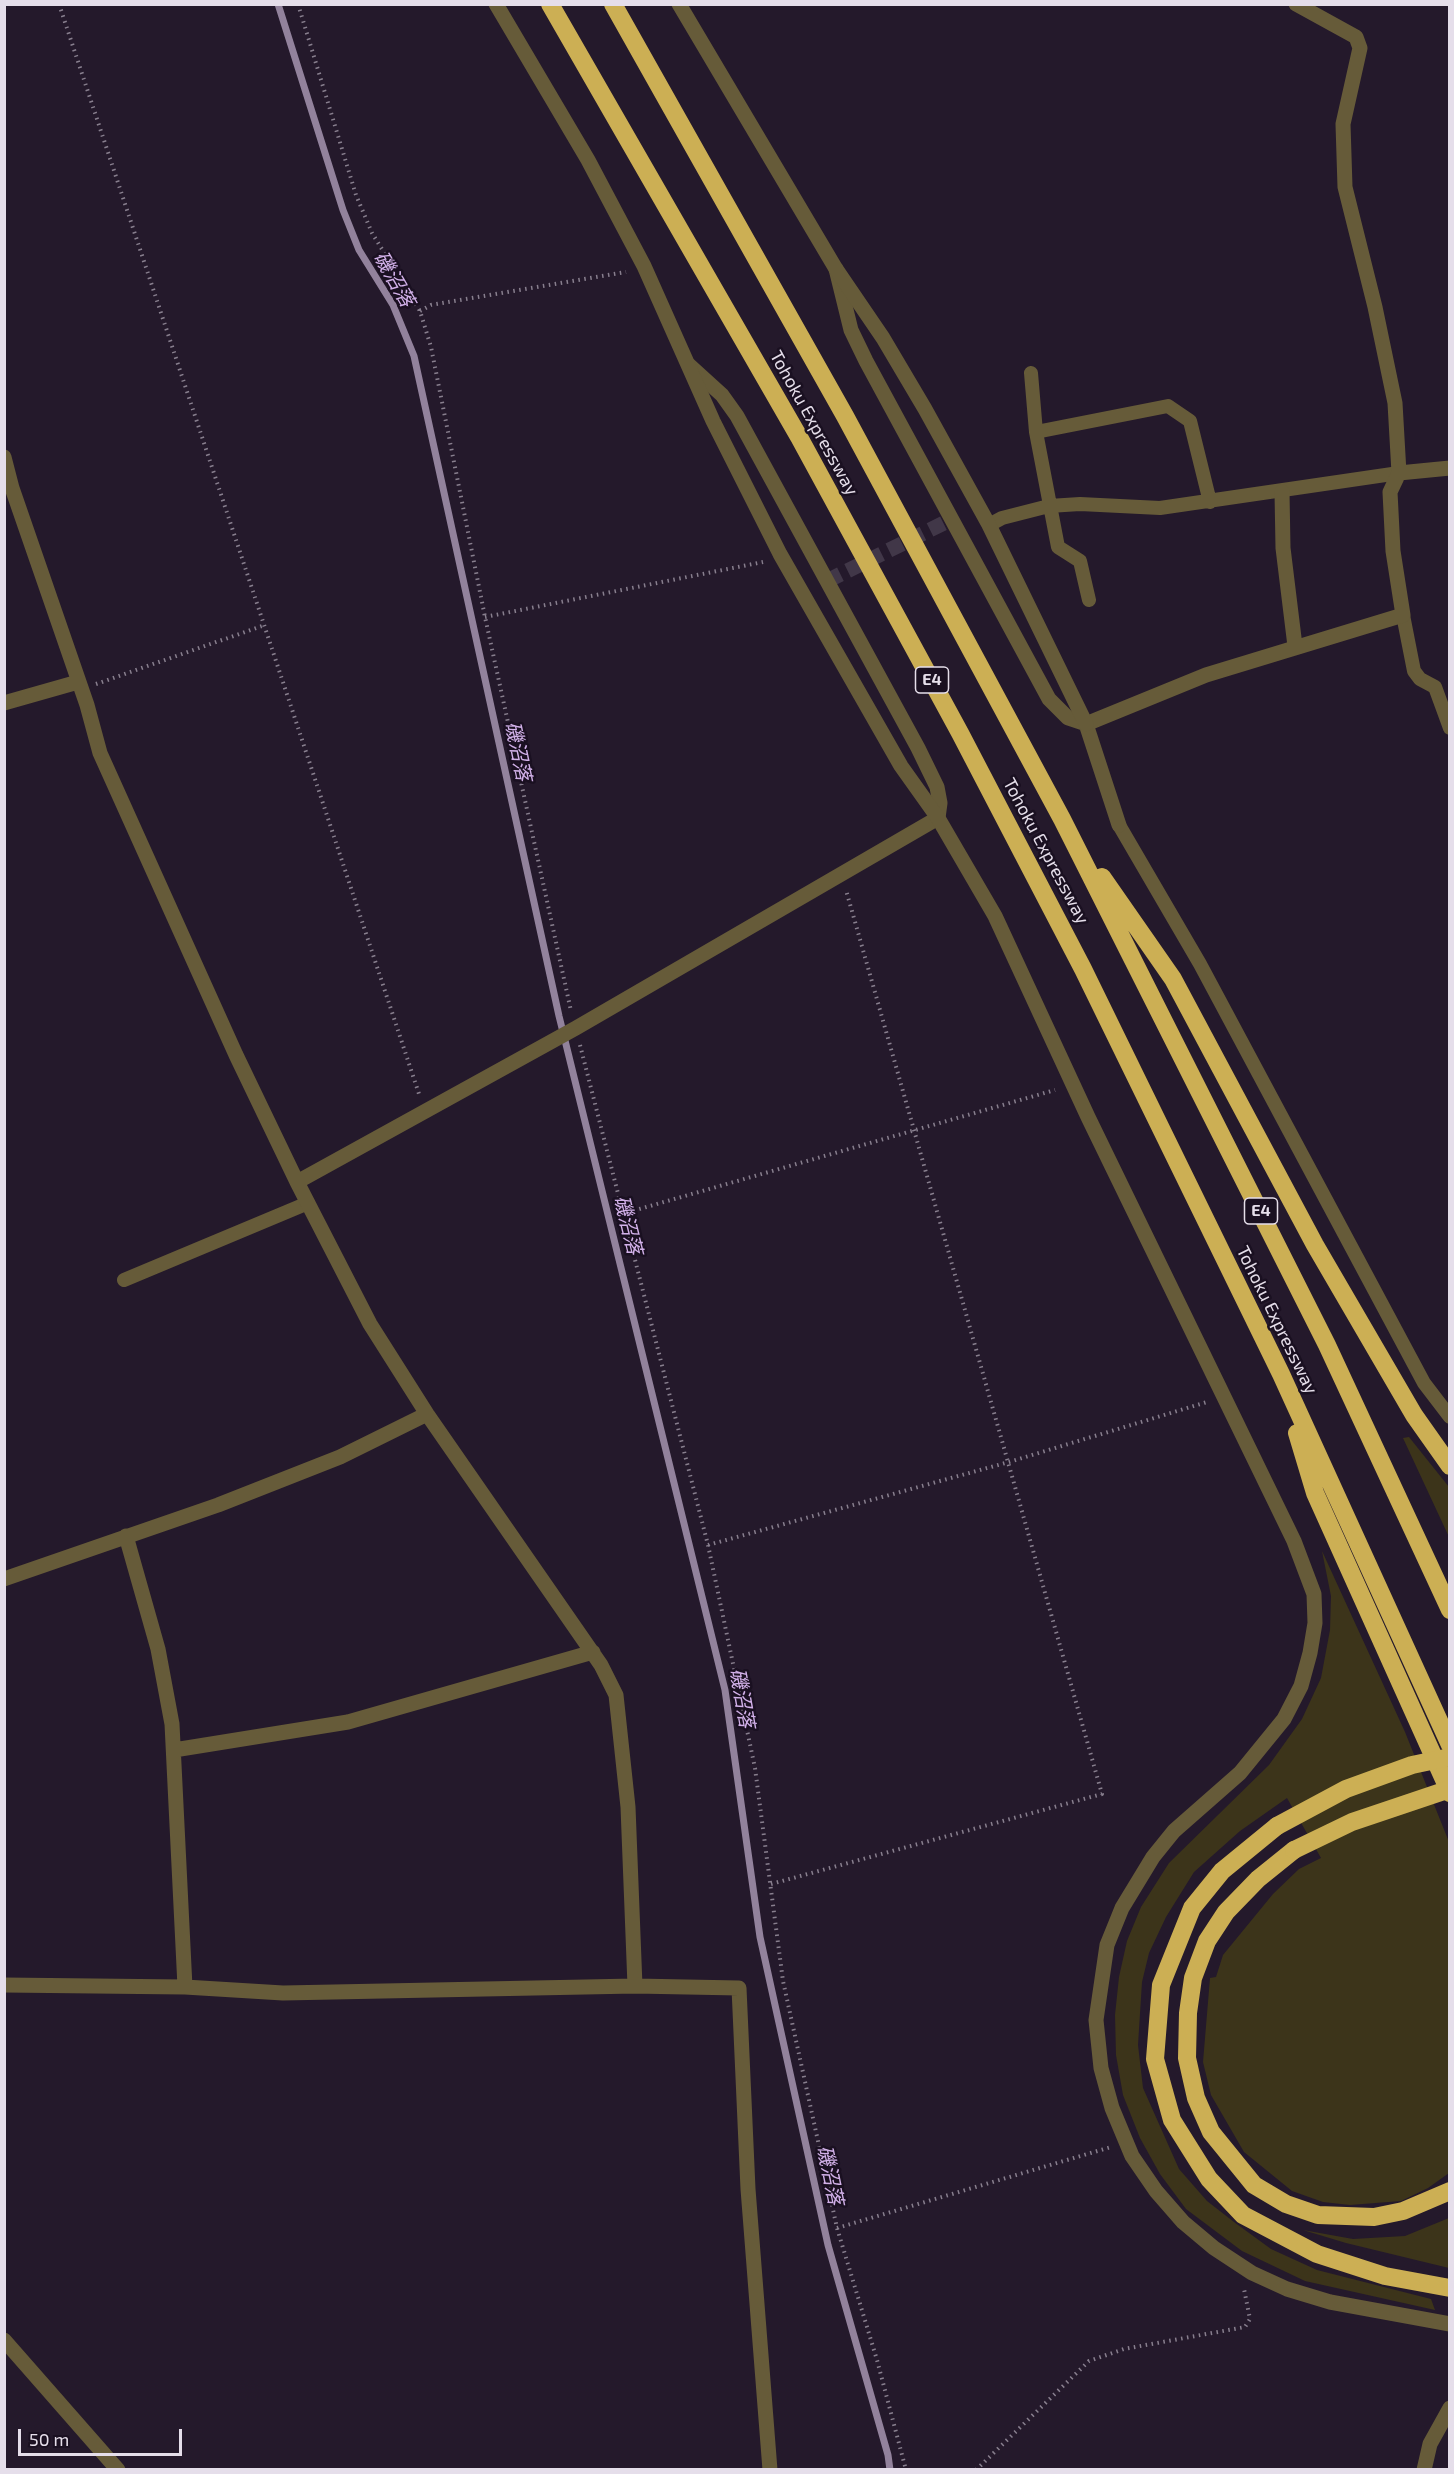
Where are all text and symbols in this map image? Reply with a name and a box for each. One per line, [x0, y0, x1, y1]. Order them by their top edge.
water label: 磯沼落 [369, 247, 419, 311]
street label: Tohoku Expressway [765, 347, 863, 499]
road number: E4 [916, 667, 948, 693]
water label: 磯沼落 [500, 719, 536, 783]
street label: Tohoku Expressway [998, 774, 1094, 928]
water label: 磯沼落 [609, 1193, 647, 1257]
road number: E4 [1244, 1198, 1278, 1224]
street label: Tohoku Expressway [1232, 1242, 1322, 1398]
water label: 磯沼落 [725, 1666, 759, 1730]
water label: 磯沼落 [812, 2143, 848, 2207]
scale bar [21, 2417, 184, 2455]
text: 50 m [29, 2428, 69, 2450]

